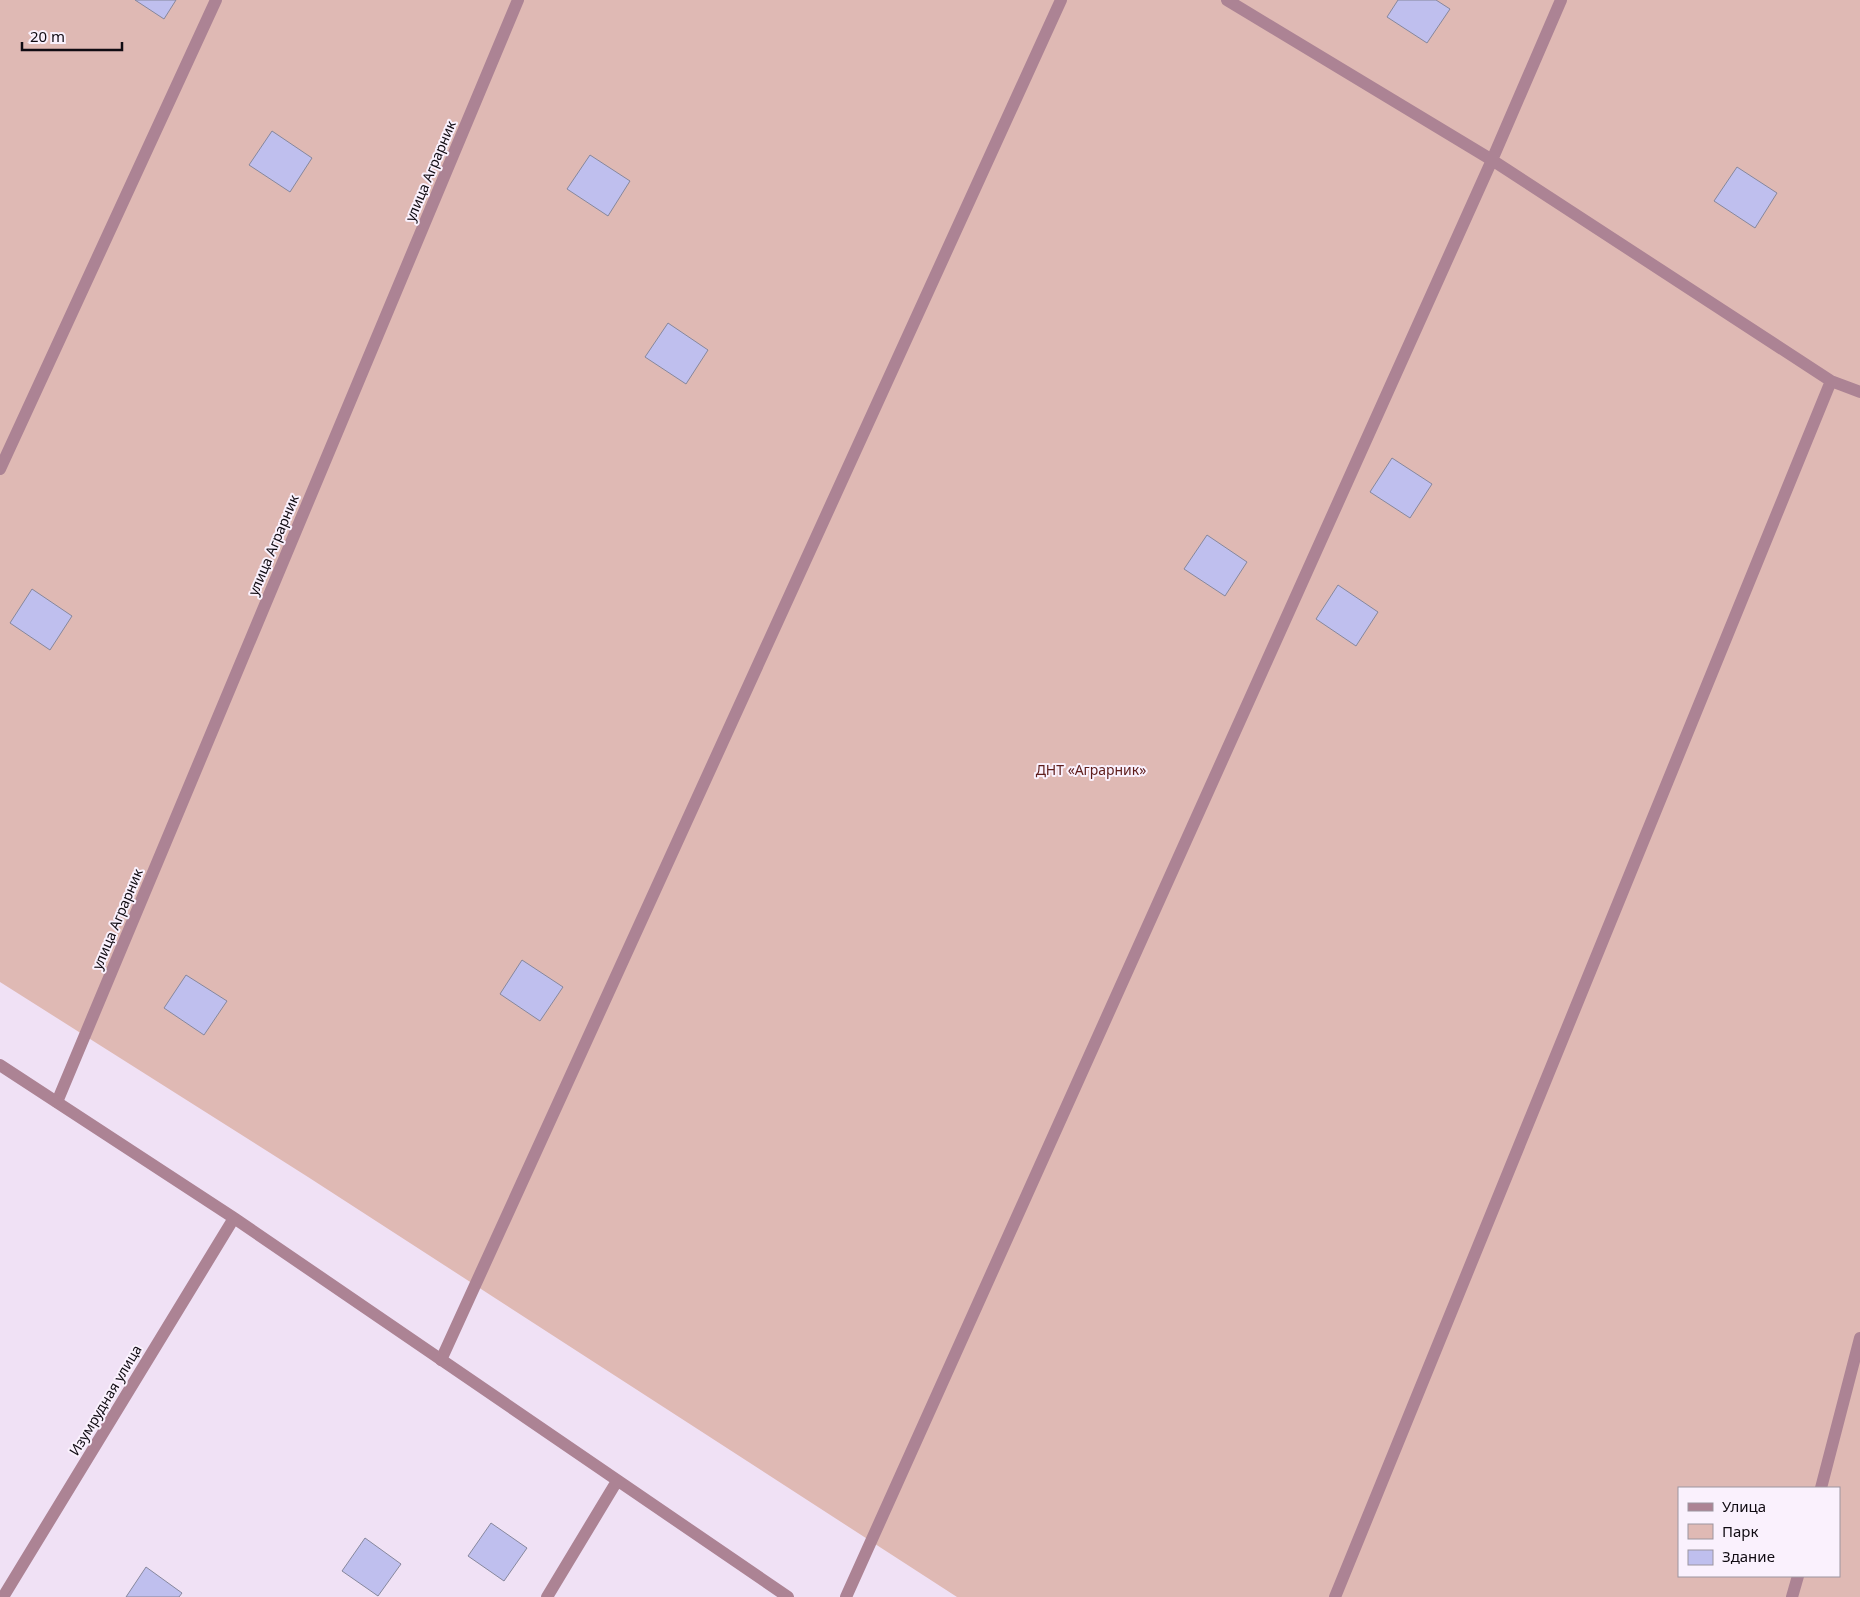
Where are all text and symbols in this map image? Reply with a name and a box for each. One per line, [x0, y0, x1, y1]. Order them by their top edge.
scale bar [22, 20, 122, 52]
text: 20 m [30, 26, 65, 46]
street label: улица Аграрник [400, 117, 460, 224]
street label: улица Аграрник [243, 491, 303, 598]
park label: ДНТ «Аграрник» [1036, 760, 1146, 779]
street label: улица Аграрник [87, 865, 147, 972]
street label: Изумрудная улица [64, 1341, 146, 1459]
legend [1678, 1487, 1840, 1577]
text: Улица [1722, 1496, 1766, 1516]
text: Парк [1722, 1521, 1758, 1541]
text: Здание [1722, 1546, 1775, 1566]

